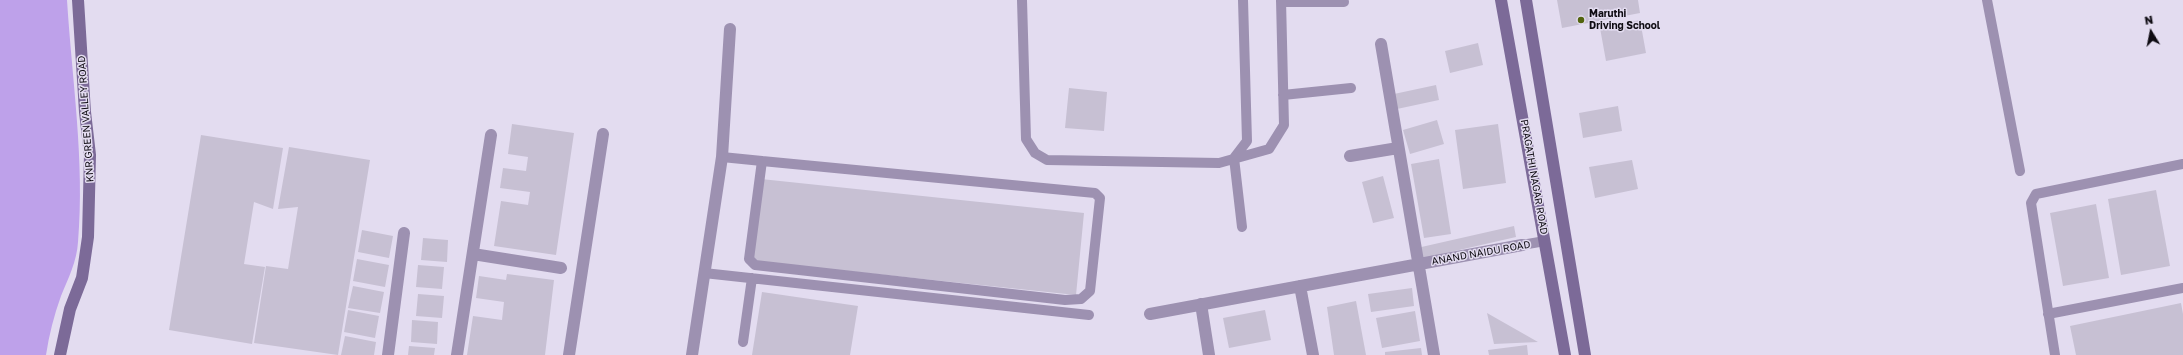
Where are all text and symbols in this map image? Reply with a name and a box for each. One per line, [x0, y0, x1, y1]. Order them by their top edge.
place label: Maruthi Driving School [1589, 8, 1660, 32]
north arrow [2131, 12, 2171, 52]
text: N [2144, 13, 2154, 27]
marker: Maruthi Driving School [1576, 15, 1586, 25]
street label: KNR GREEN VALLEY ROAD [76, 55, 96, 183]
street label: PRAGATHI NAGAR ROAD [1518, 118, 1550, 236]
street label: ANAND NAIDU ROAD [1431, 238, 1531, 268]

